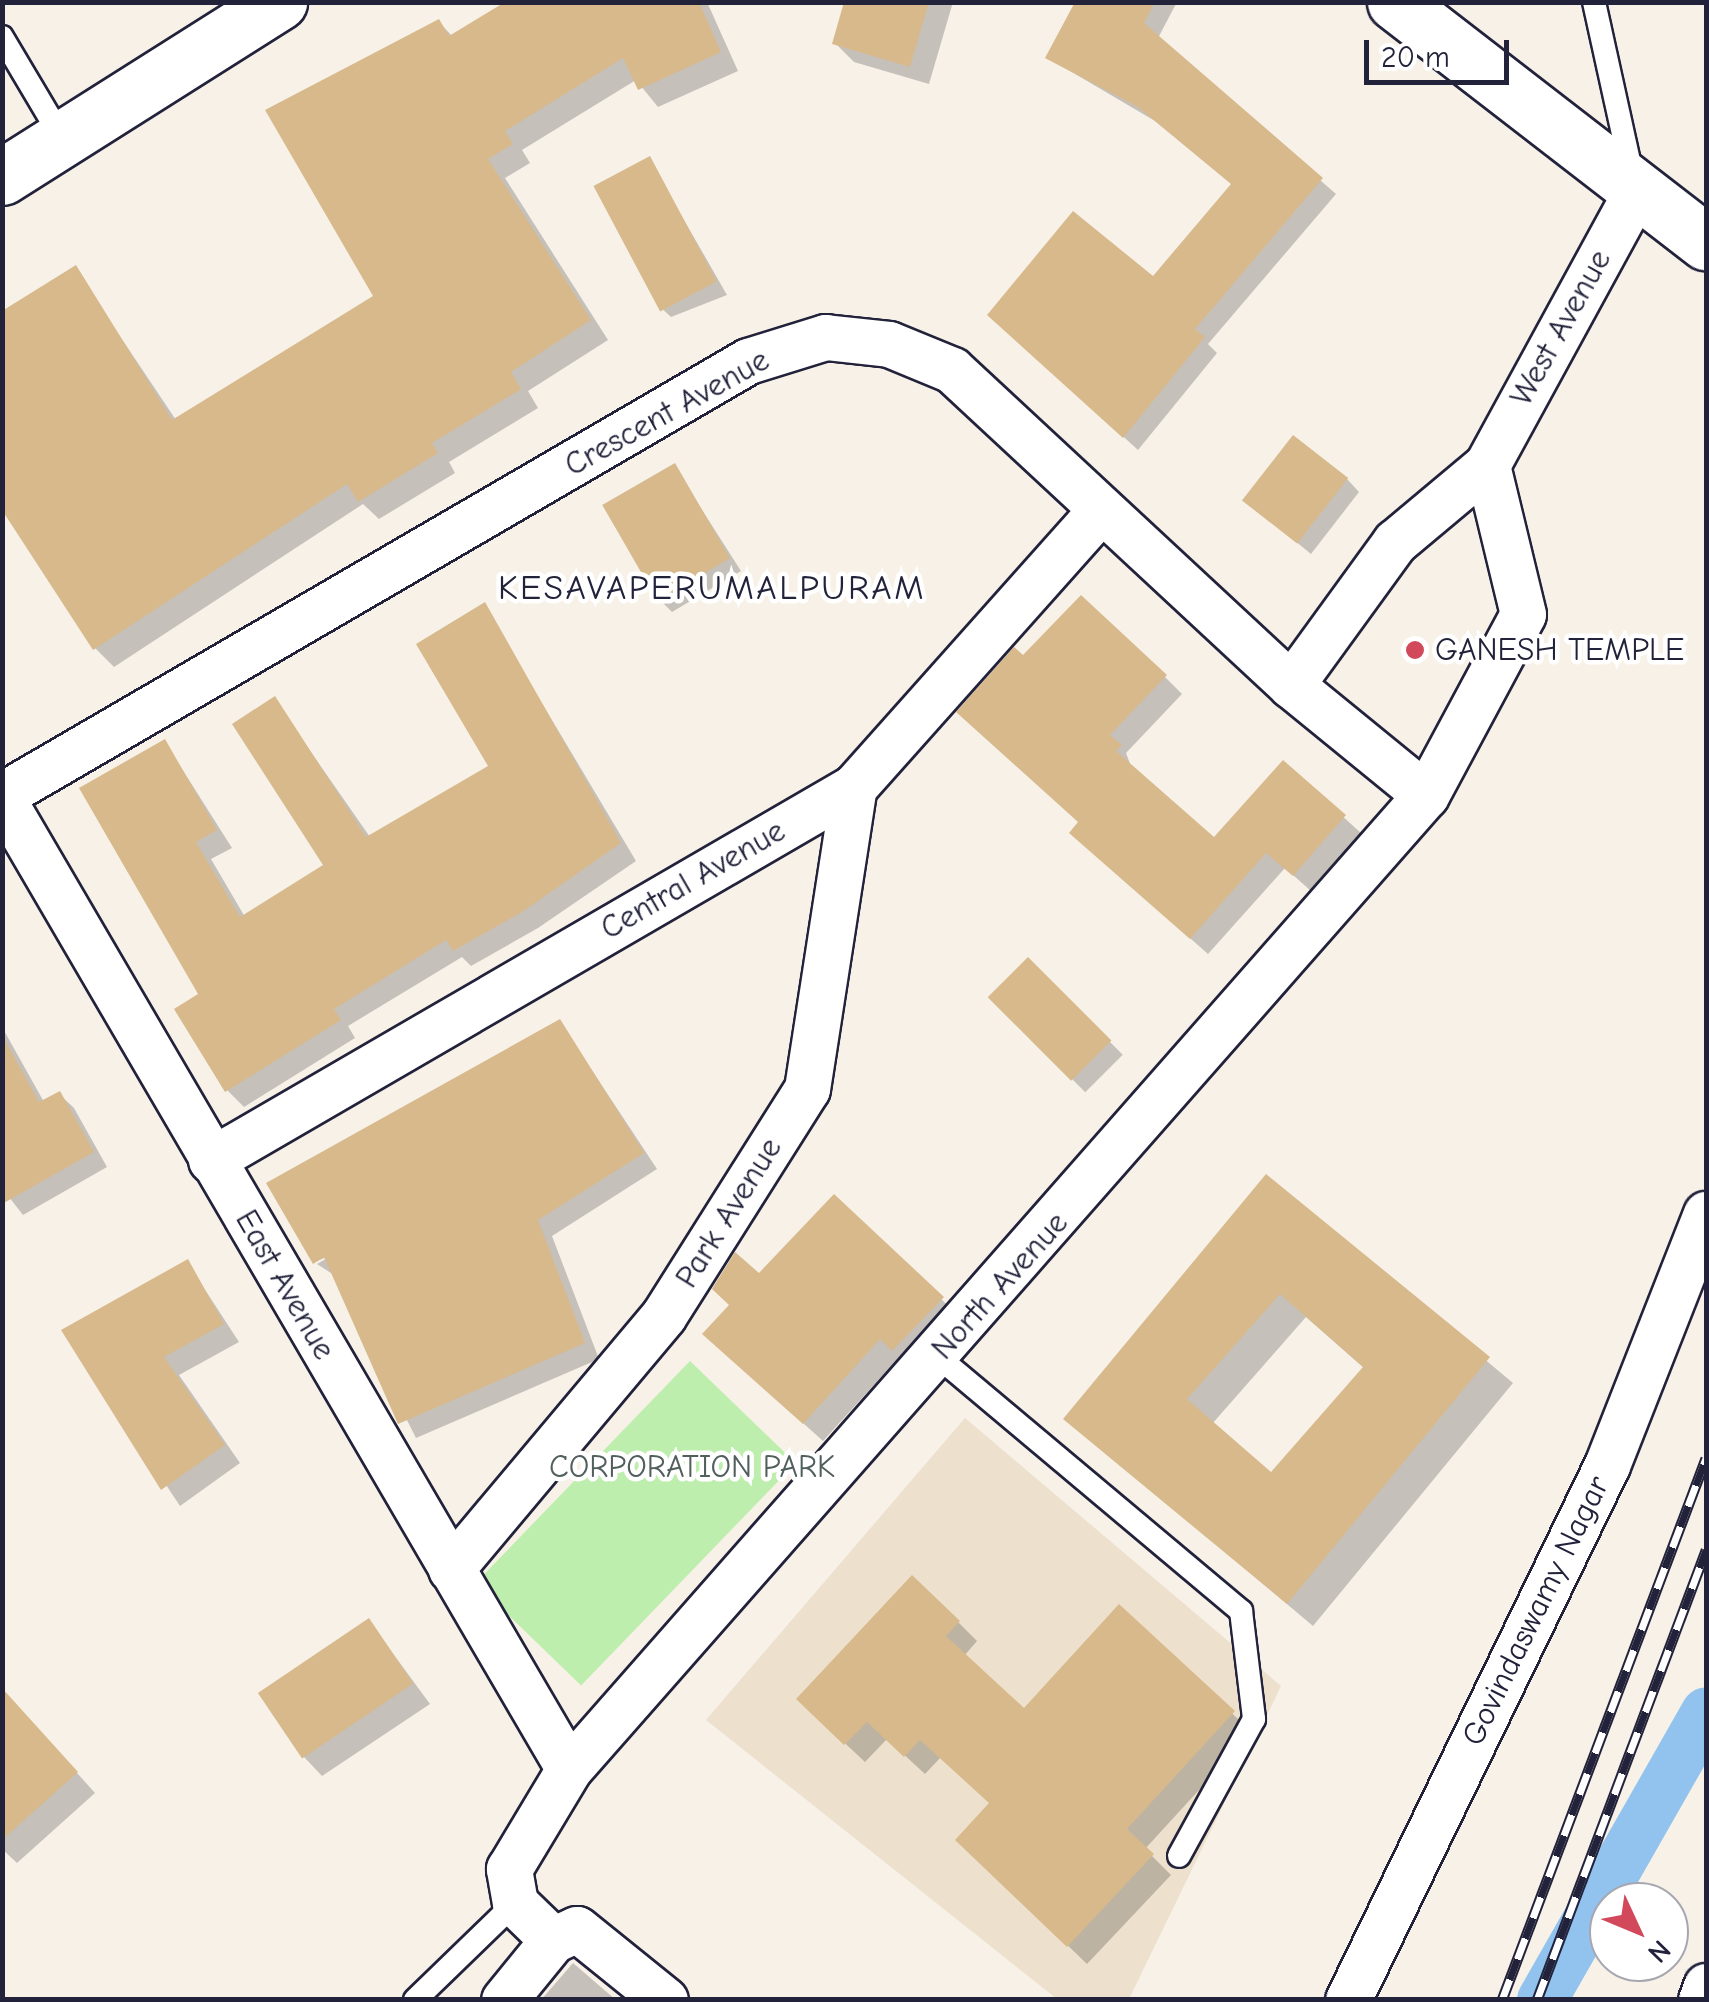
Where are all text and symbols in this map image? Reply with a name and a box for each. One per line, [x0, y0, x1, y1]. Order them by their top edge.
scale bar [1369, 20, 1514, 82]
text: 20 m [1381, 40, 1450, 75]
street label: West Avenue [1502, 243, 1620, 413]
street label: Crescent Avenue [558, 341, 776, 485]
district label: KESAVAPERUMALPURAM [498, 567, 926, 609]
place label: GANESH TEMPLE [1435, 631, 1684, 669]
marker: GANESH TEMPLE [1404, 639, 1426, 661]
street label: Central Avenue [594, 812, 792, 948]
street label: Park Avenue [668, 1131, 790, 1295]
street label: East Avenue [227, 1203, 343, 1367]
street label: North Avenue [924, 1204, 1076, 1368]
park label: CORPORATION PARK [549, 1448, 835, 1486]
street label: Govindaswamy Nagar [1454, 1470, 1618, 1752]
north arrow [1589, 1882, 1689, 1982]
text: N [1641, 1934, 1677, 1969]

